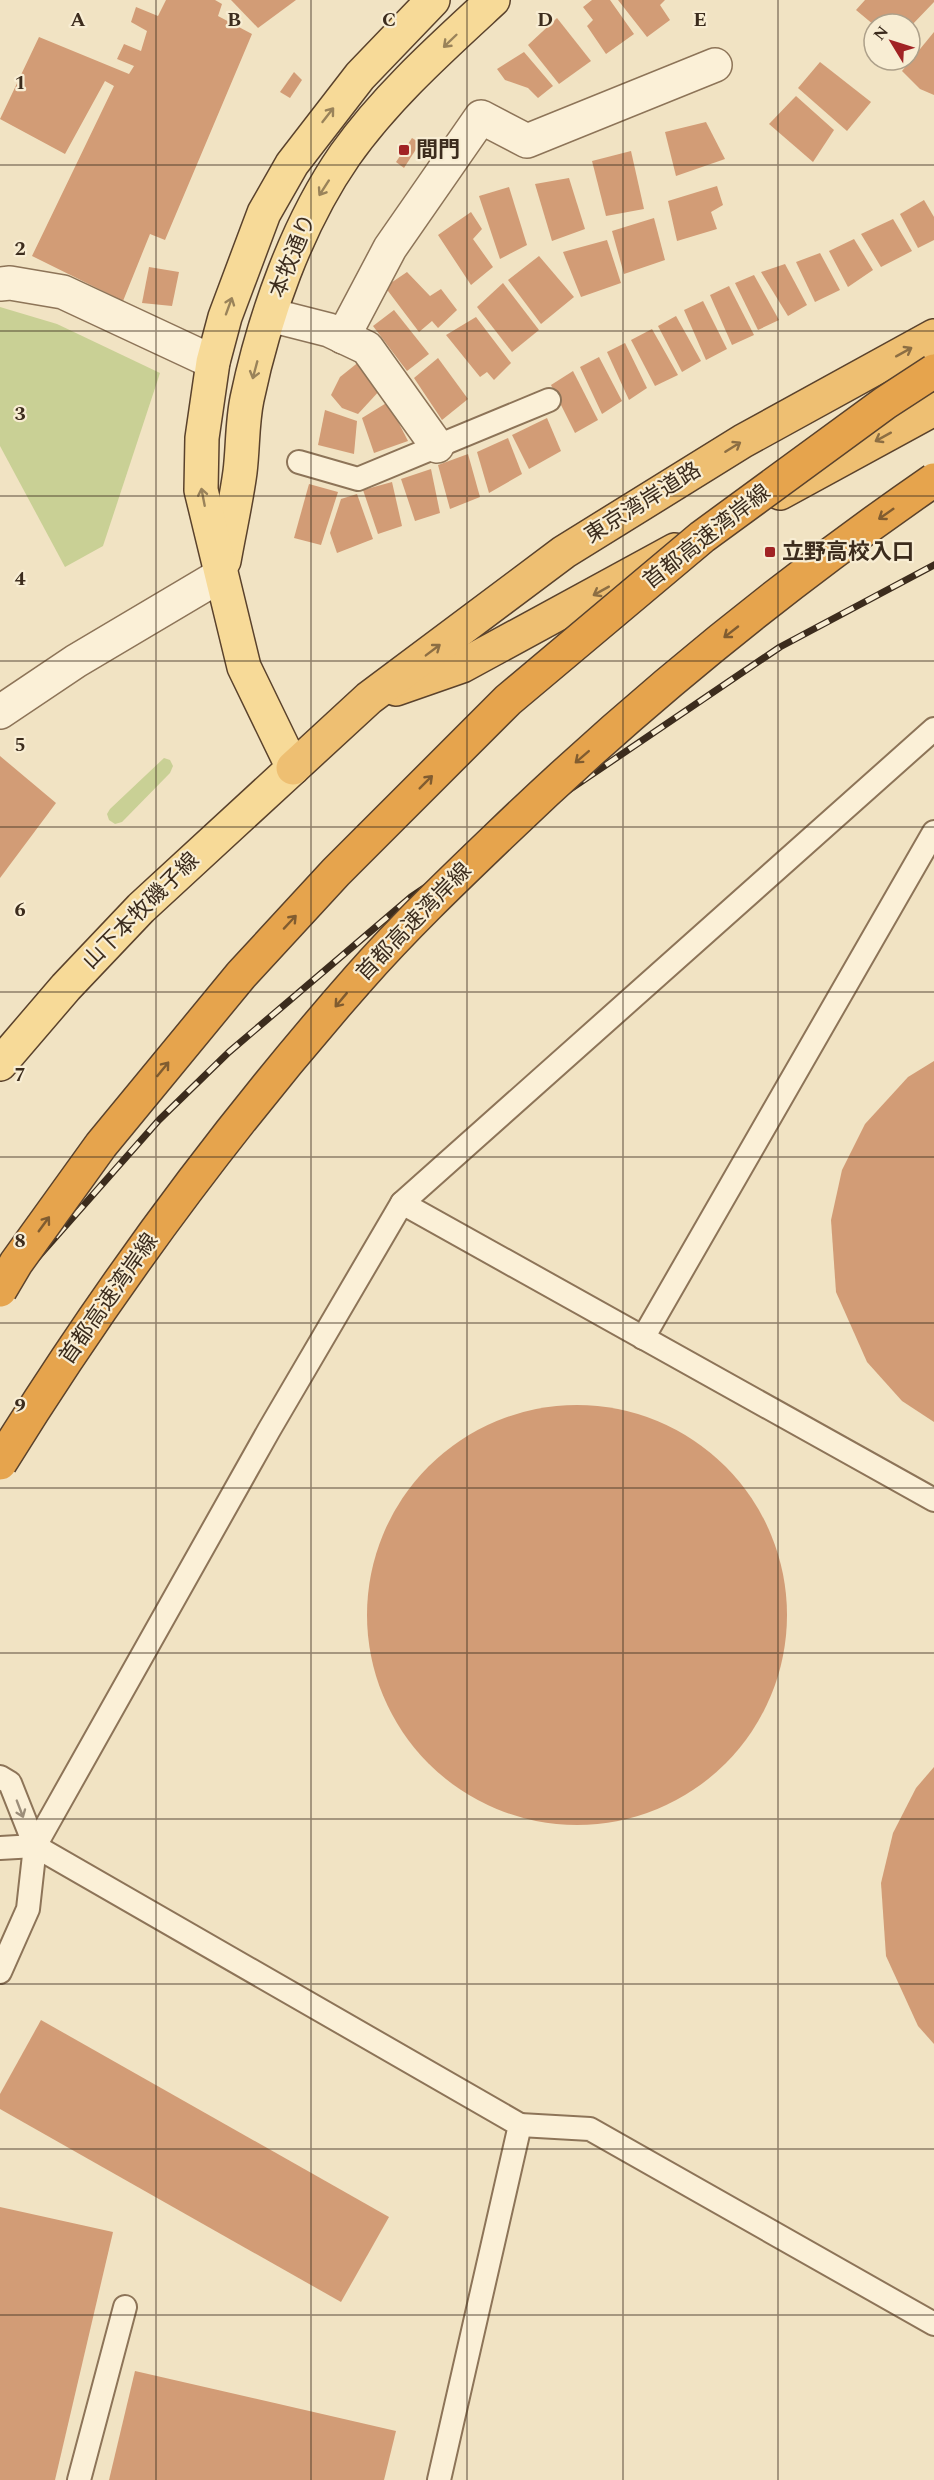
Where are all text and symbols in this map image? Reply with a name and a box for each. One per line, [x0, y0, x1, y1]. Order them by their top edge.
text: A [70, 5, 86, 35]
text: B [227, 5, 241, 35]
text: C [382, 5, 396, 35]
text: D [537, 5, 553, 35]
text: E [693, 5, 707, 35]
north arrow [862, 12, 922, 72]
text: N [867, 21, 894, 46]
one-way arrow [443, 33, 458, 48]
text: 1 [14, 68, 26, 98]
one-way arrow [321, 108, 334, 124]
place label: 間門 [416, 134, 460, 167]
marker: 間門 [397, 143, 411, 157]
one-way arrow [317, 179, 329, 196]
street label: 本牧通り [261, 209, 325, 303]
text: 2 [14, 234, 26, 264]
one-way arrow [225, 297, 236, 316]
one-way arrow [895, 346, 912, 358]
one-way arrow [249, 360, 260, 379]
text: 3 [14, 399, 26, 429]
one-way arrow [874, 432, 892, 443]
one-way arrow [724, 440, 741, 452]
street label: 東京湾岸道路 [578, 454, 708, 552]
street label: 首都高速湾岸線 [636, 477, 778, 597]
one-way arrow [197, 488, 208, 508]
one-way arrow [878, 508, 895, 520]
place label: 立野高校入口 [782, 536, 914, 569]
marker: 立野高校入口 [763, 545, 777, 559]
text: 4 [14, 564, 26, 594]
one-way arrow [593, 585, 610, 597]
one-way arrow [723, 625, 739, 638]
one-way arrow [424, 644, 440, 656]
text: 5 [14, 730, 26, 760]
one-way arrow [574, 751, 590, 764]
one-way arrow [418, 775, 433, 790]
street label: 山下本牧磯子線 [75, 845, 207, 977]
street label: 首都高速湾岸線 [349, 855, 479, 989]
text: 6 [14, 895, 26, 925]
one-way arrow [283, 914, 297, 929]
one-way arrow [334, 992, 347, 1008]
text: 7 [14, 1060, 26, 1090]
one-way arrow [156, 1062, 169, 1078]
one-way arrow [38, 1216, 50, 1233]
text: 8 [14, 1226, 26, 1256]
street label: 首都高速湾岸線 [51, 1226, 167, 1372]
text: 9 [14, 1391, 26, 1421]
one-way arrow [16, 1799, 27, 1818]

